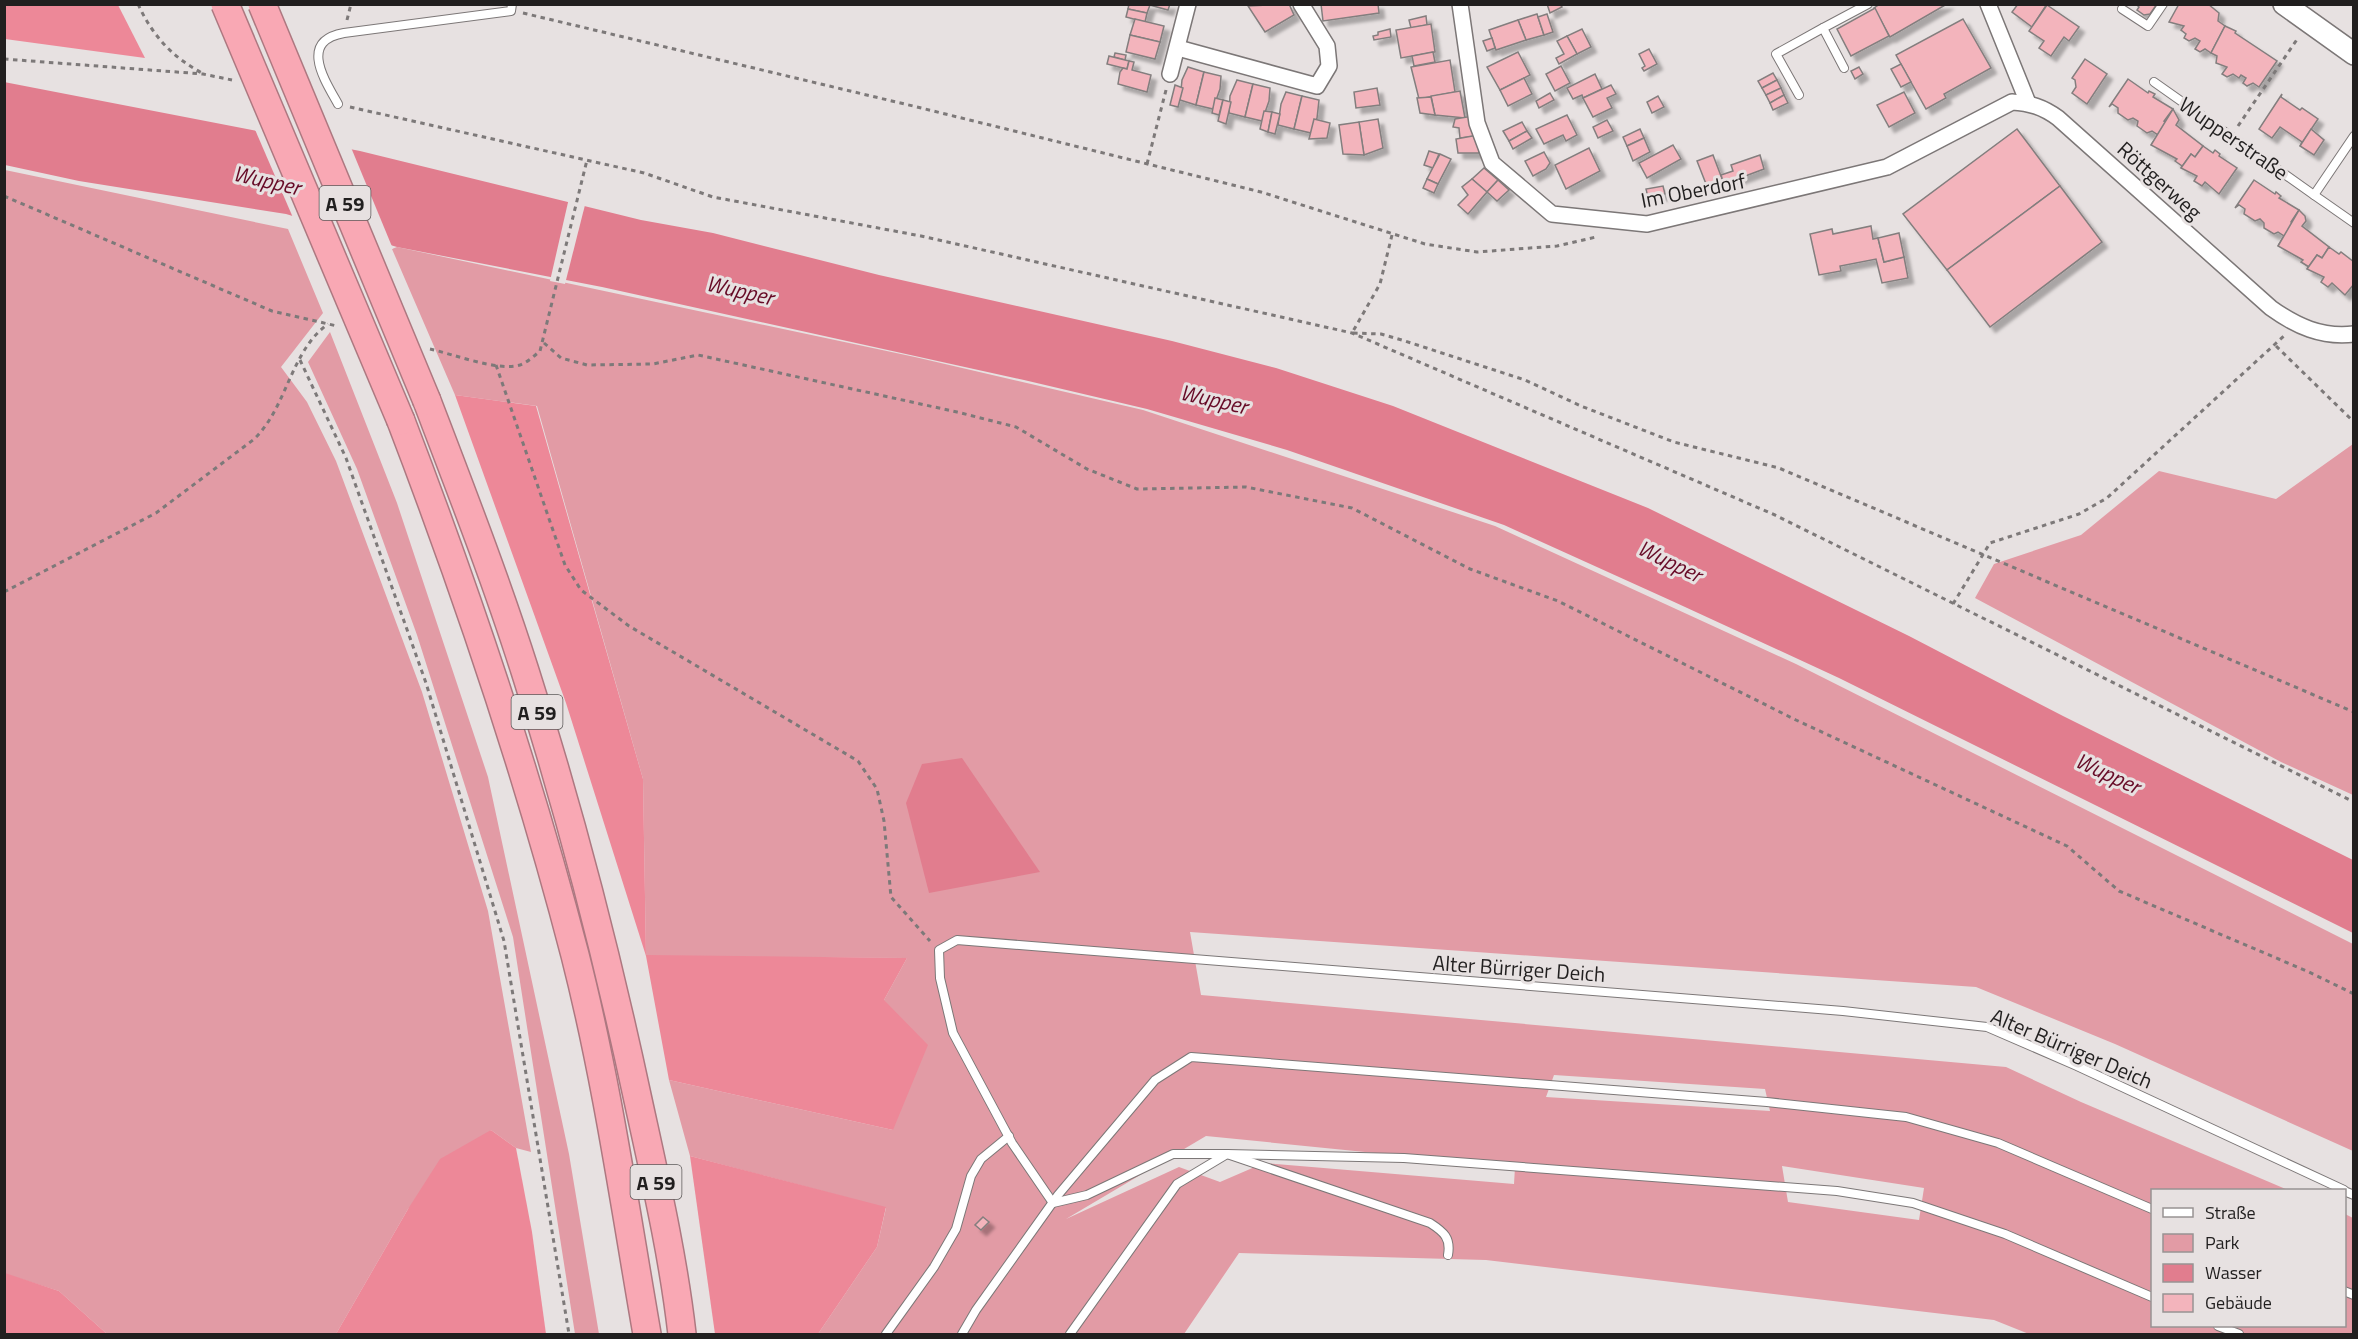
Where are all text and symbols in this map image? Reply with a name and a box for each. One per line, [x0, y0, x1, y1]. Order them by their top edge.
street label: Wupperstraße [2173, 88, 2295, 188]
street label: Röttgerweg [2110, 133, 2210, 227]
water label: Wupper [230, 156, 307, 205]
street label: Im Oberdorf [1638, 164, 1748, 216]
road number: A 59 [320, 186, 370, 220]
water label: Wupper [703, 266, 780, 315]
water label: Wupper [1177, 375, 1254, 424]
water label: Wupper [1632, 531, 1711, 593]
road number: A 59 [512, 695, 562, 729]
water label: Wupper [2070, 743, 2149, 804]
street label: Alter Bürriger Deich [1432, 946, 1606, 990]
street label: Alter Bürriger Deich [1986, 999, 2158, 1097]
road number: A 59 [630, 1165, 682, 1199]
legend [2151, 1189, 2346, 1327]
text: Straße [2205, 1199, 2256, 1226]
text: Park [2205, 1229, 2240, 1256]
text: Wasser [2205, 1259, 2262, 1286]
text: Gebäude [2205, 1289, 2272, 1316]

